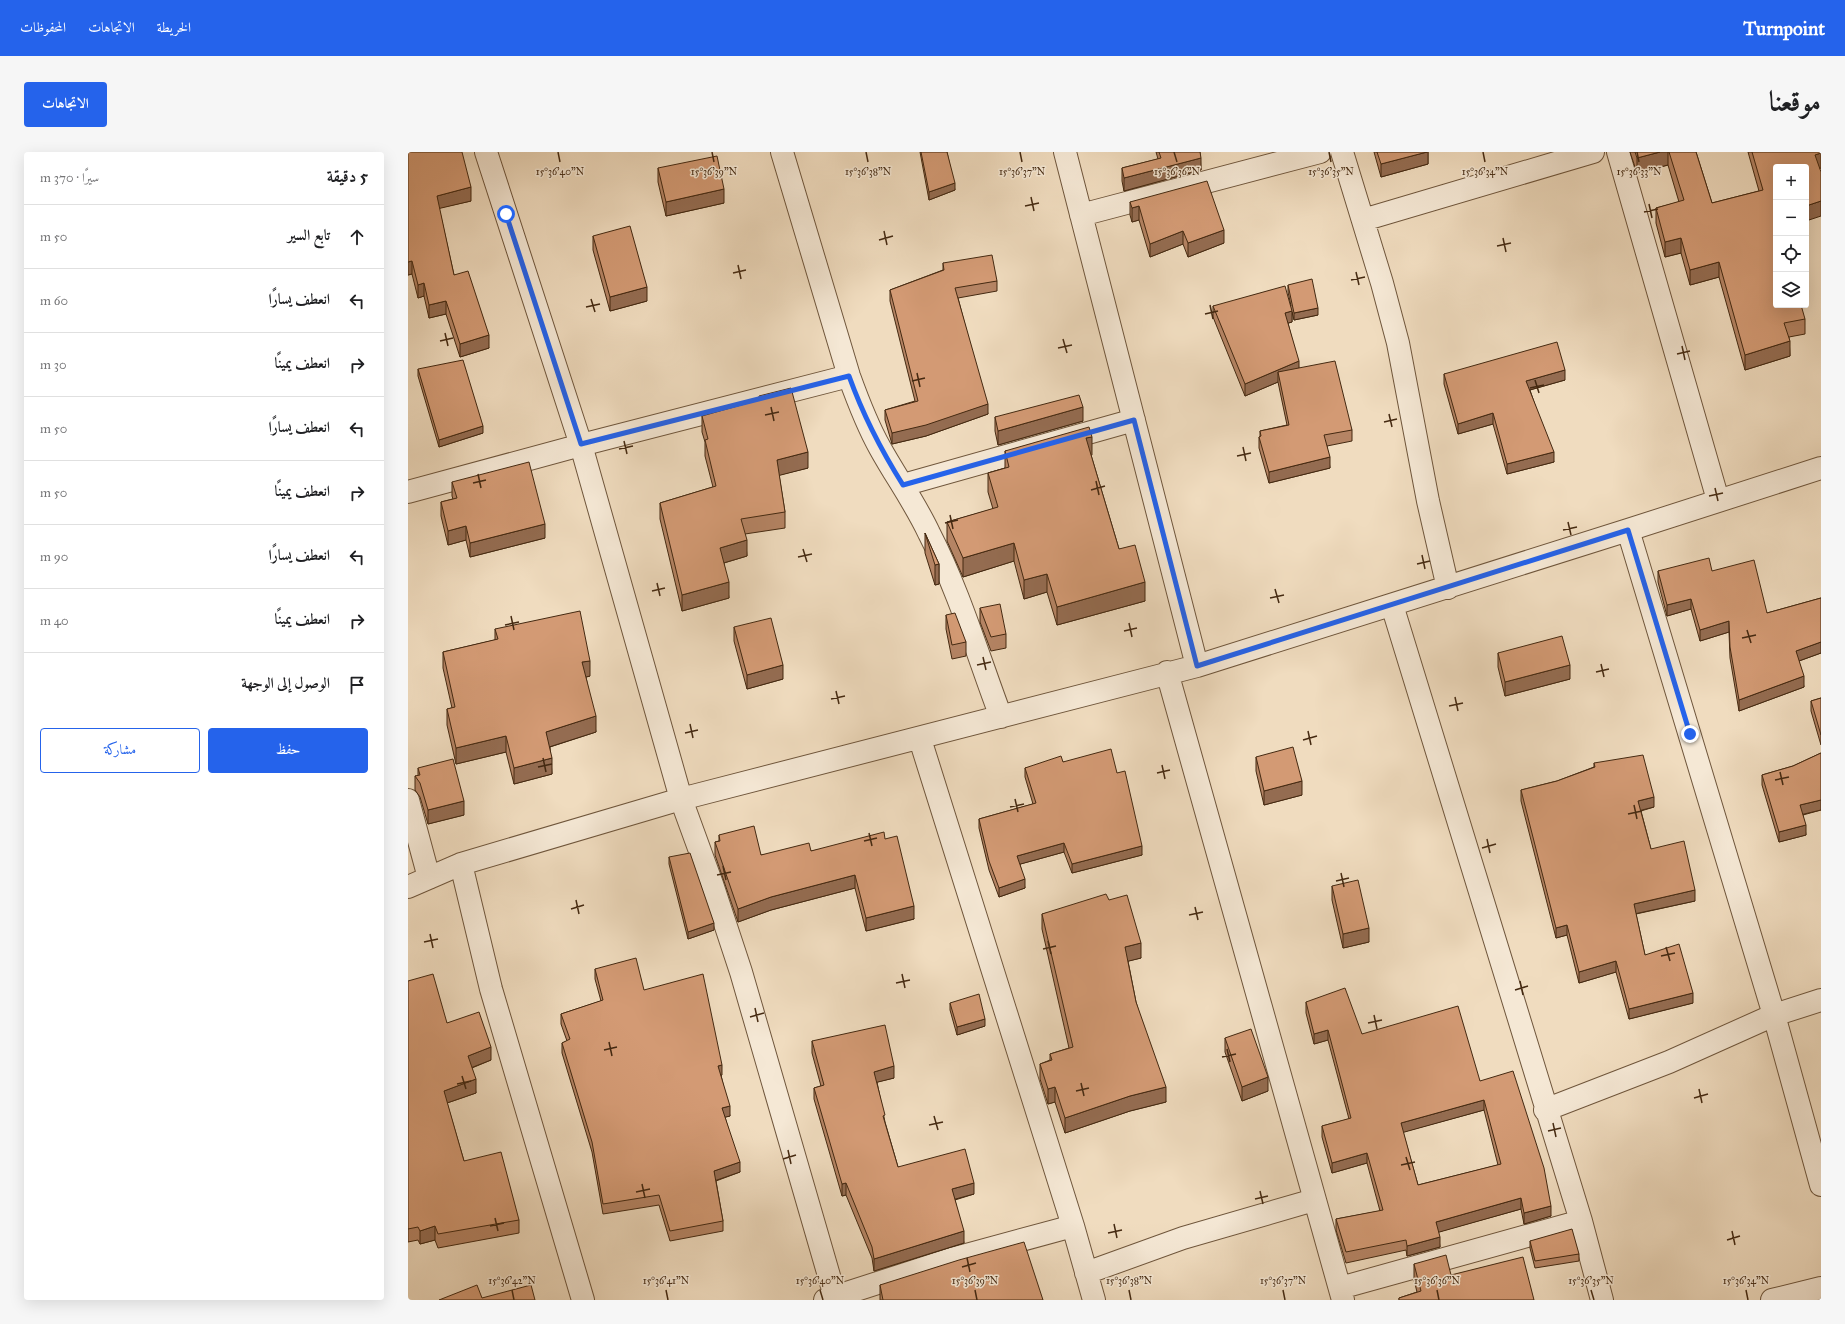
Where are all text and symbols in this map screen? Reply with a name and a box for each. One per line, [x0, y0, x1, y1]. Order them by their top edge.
text: Turnpoint [1743, 17, 1825, 40]
text: المحفوظات [20, 19, 66, 36]
text: الاتجاهات [88, 19, 135, 36]
text: الخريطة [157, 19, 191, 36]
button: الاتجاهات [24, 82, 107, 127]
text: موقعنا [1769, 84, 1821, 119]
map controls [1773, 164, 1809, 308]
button: + [1773, 164, 1809, 200]
text: 5 دقيقة [327, 166, 368, 187]
text: 15°36'40"N [536, 166, 585, 178]
text: 15°36'39"N [691, 166, 738, 178]
text: 15°36'38"N [845, 166, 892, 178]
text: 15°36'37"N [999, 166, 1046, 178]
text: 15°36'36"N [1154, 166, 1201, 178]
text: 15°36'35"N [1308, 166, 1354, 178]
text: 15°36'34"N [1462, 166, 1509, 178]
text: 15°36'33"N [1617, 166, 1662, 178]
text: سيرًا · 370 m [40, 170, 99, 186]
button: − [1773, 200, 1809, 236]
route start [497, 205, 515, 223]
text: تابع السير [288, 226, 330, 244]
icon: ahead [346, 226, 368, 248]
text: 50 m [40, 229, 67, 245]
button: locate [1773, 236, 1809, 272]
button: layers [1773, 272, 1809, 308]
text: انعطف يسارًا [268, 290, 330, 308]
icon: left [346, 290, 368, 312]
text: 60 m [40, 293, 68, 309]
text: انعطف يمينًا [275, 354, 330, 372]
icon: right [346, 354, 368, 376]
text: 30 m [40, 357, 67, 373]
text: انعطف يسارًا [268, 418, 330, 436]
icon: left [346, 418, 368, 440]
text: 50 m [40, 421, 67, 437]
text: انعطف يمينًا [275, 482, 330, 500]
icon: right [346, 482, 368, 504]
text: 50 m [40, 485, 67, 501]
text: انعطف يسارًا [268, 546, 330, 564]
icon: left [346, 546, 368, 568]
text: 90 m [40, 549, 68, 565]
text: انعطف يمينًا [275, 610, 330, 628]
icon: right [346, 610, 368, 632]
text: 40 m [40, 613, 69, 629]
text: الوصول إلى الوجهة [241, 674, 330, 692]
icon: arrive [346, 674, 368, 696]
route end [1681, 725, 1699, 743]
button: مشاركة [40, 728, 200, 773]
button: حفظ [208, 728, 368, 773]
text: 15°36'42"N [488, 1275, 536, 1287]
text: 15°36'41"N [643, 1275, 690, 1287]
text: 15°36'40"N [796, 1275, 845, 1287]
text: 15°36'39"N [952, 1275, 999, 1287]
text: 15°36'38"N [1106, 1275, 1153, 1287]
text: 15°36'37"N [1260, 1275, 1307, 1287]
text: 15°36'36"N [1414, 1275, 1461, 1287]
text: 15°36'35"N [1568, 1275, 1614, 1287]
text: 15°36'34"N [1723, 1275, 1770, 1287]

